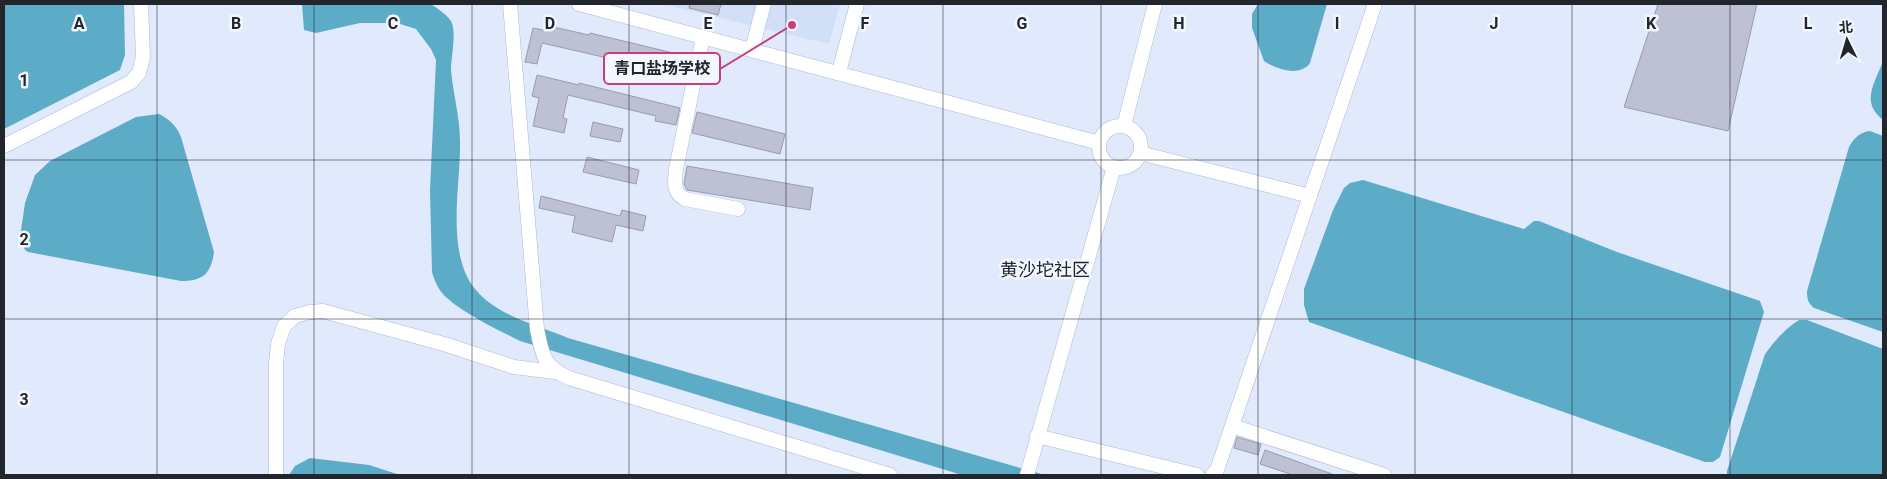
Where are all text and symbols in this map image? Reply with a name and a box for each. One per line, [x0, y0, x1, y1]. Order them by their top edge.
text: A [74, 14, 85, 33]
text: B [231, 14, 241, 33]
text: C [388, 14, 398, 33]
text: D [545, 14, 555, 33]
text: E [704, 14, 713, 33]
text: F [861, 14, 870, 33]
text: G [1017, 14, 1028, 33]
text: H [1173, 14, 1185, 33]
text: I [1335, 14, 1339, 33]
text: J [1490, 14, 1498, 33]
text: K [1646, 14, 1657, 33]
text: L [1804, 14, 1813, 33]
north arrow [1822, 15, 1872, 65]
text: 北 [1838, 18, 1854, 36]
callout: 青口盐场学校 [604, 53, 720, 84]
text: 青口盐场学校 [614, 59, 711, 78]
text: 1 [19, 71, 29, 90]
text: 2 [19, 230, 29, 249]
district label: 黄沙坨社区 [1000, 259, 1090, 280]
text: 3 [19, 390, 29, 409]

